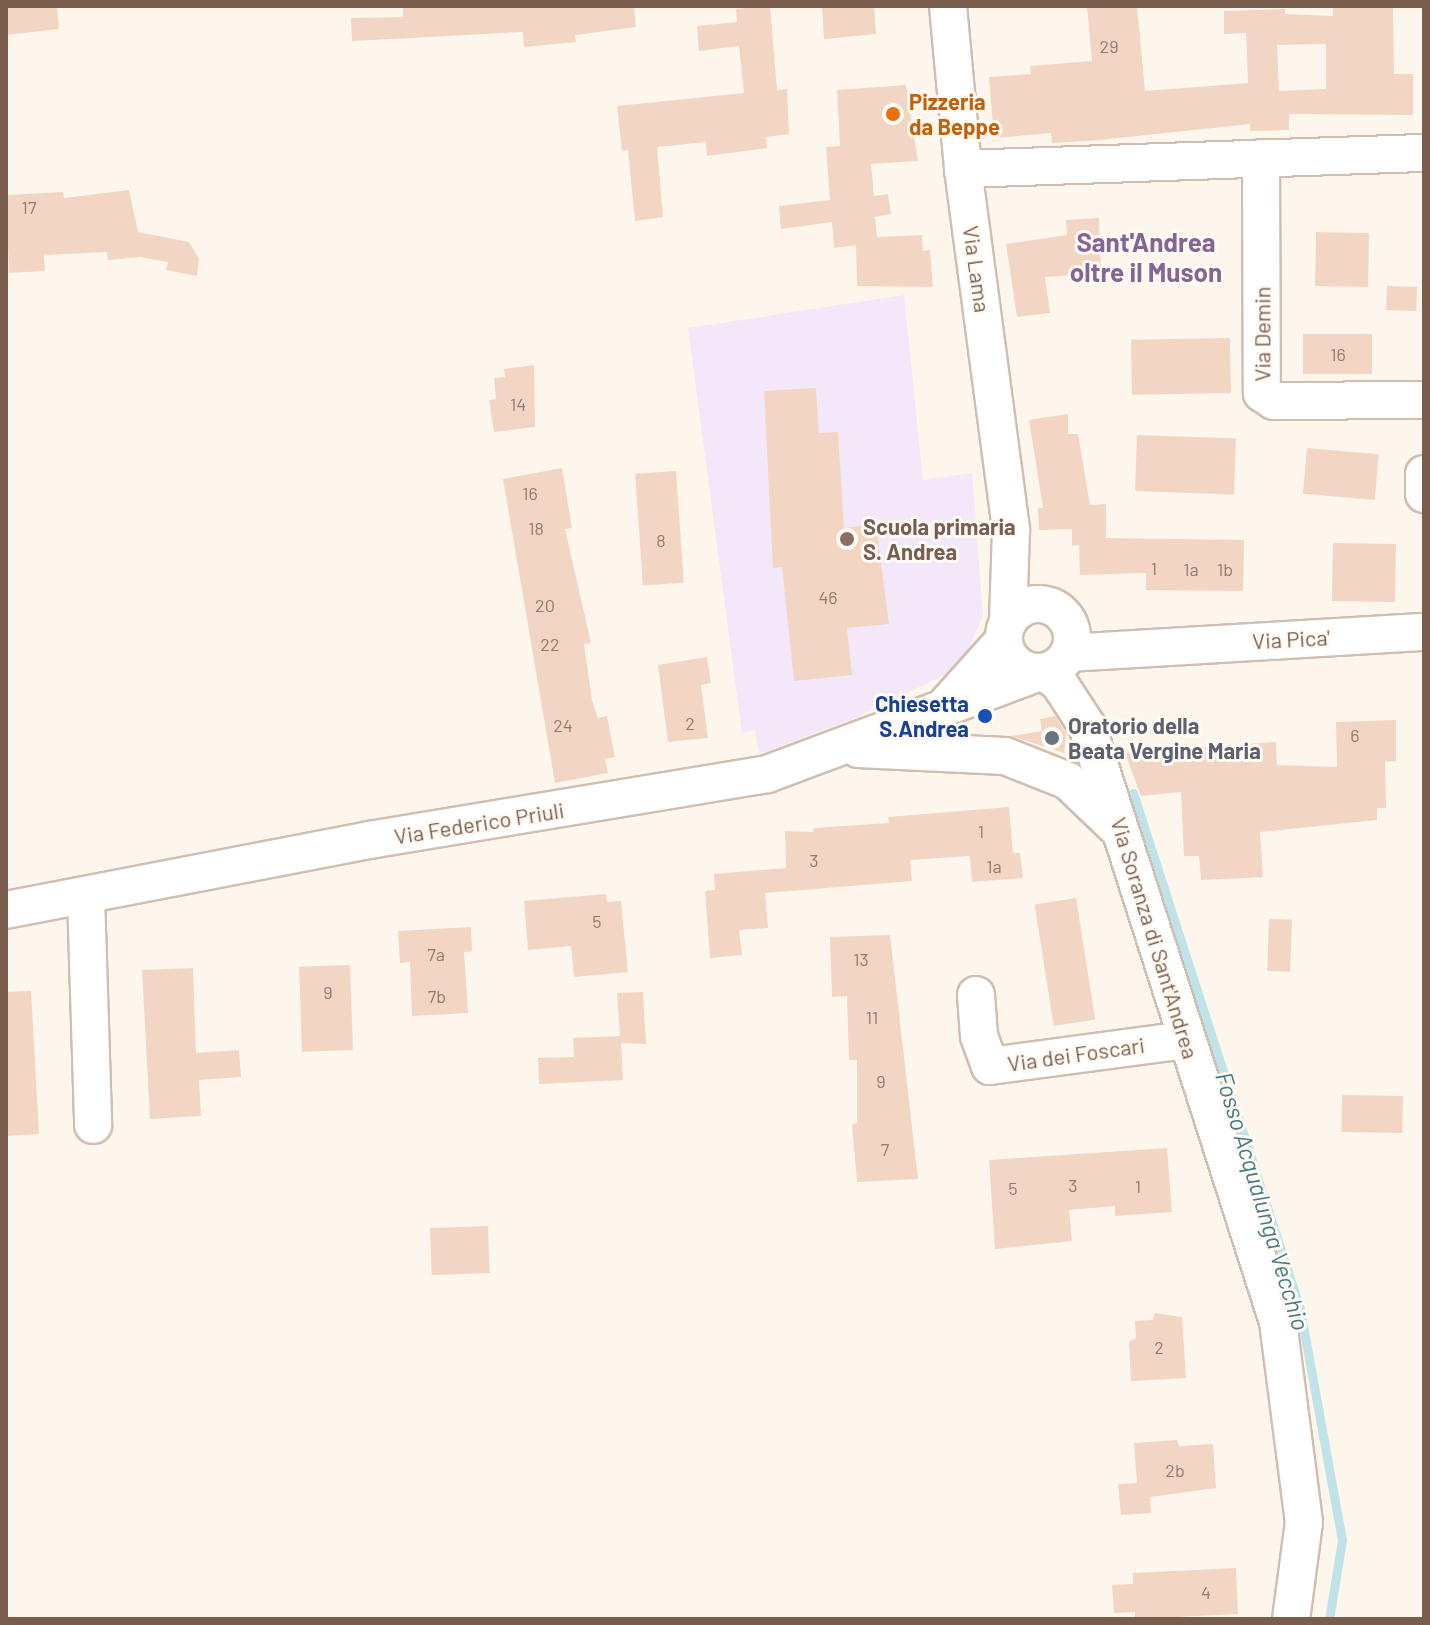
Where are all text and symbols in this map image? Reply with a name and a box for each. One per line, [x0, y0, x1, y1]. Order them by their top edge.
house number: 29 [1099, 35, 1119, 57]
place label: Pizzeria da Beppe [909, 88, 1000, 140]
marker: Pizzeria da Beppe [884, 105, 902, 123]
house number: 17 [22, 196, 36, 218]
street label: Via Lama [958, 224, 996, 314]
district label: Sant'Andrea oltre il Muson [1070, 226, 1222, 288]
street label: Via Demin [1249, 286, 1275, 382]
house number: 16 [1330, 343, 1346, 365]
house number: 14 [510, 393, 526, 415]
house number: 16 [522, 482, 538, 504]
place label: Scuola primaria S. Andrea [863, 513, 1016, 564]
house number: 18 [528, 517, 544, 539]
house number: 8 [656, 529, 666, 551]
marker: Scuola primaria S. Andrea [838, 530, 856, 548]
house number: 1 [1151, 557, 1157, 579]
house number: 1a [1183, 558, 1199, 580]
house number: 1b [1217, 558, 1233, 580]
house number: 46 [818, 586, 838, 608]
house number: 20 [535, 594, 555, 616]
street label: Via Pica' [1251, 624, 1331, 654]
house number: 22 [540, 633, 560, 655]
place label: Chiesetta S.Andrea [875, 690, 969, 742]
marker: Chiesetta S.Andrea [976, 707, 994, 725]
house number: 2 [685, 712, 695, 734]
place label: Oratorio della Beata Vergine Maria [1068, 712, 1261, 764]
house number: 24 [553, 714, 573, 736]
house number: 6 [1350, 724, 1360, 746]
marker: Oratorio della Beata Vergine Maria [1043, 729, 1061, 747]
street label: Via Federico Priuli [392, 797, 566, 849]
street label: Via Soranza di Sant'Andrea [1106, 814, 1204, 1062]
house number: 1 [978, 820, 984, 842]
house number: 3 [809, 849, 819, 871]
house number: 1a [986, 855, 1002, 877]
house number: 5 [592, 910, 602, 932]
house number: 7a [427, 943, 445, 965]
house number: 13 [853, 948, 869, 970]
house number: 9 [323, 981, 333, 1003]
house number: 7b [428, 985, 446, 1007]
house number: 11 [866, 1006, 878, 1028]
street label: Via dei Foscari [1006, 1031, 1146, 1077]
water label: Fosso Acqualunga Vecchio [1210, 1068, 1316, 1334]
house number: 9 [876, 1070, 886, 1092]
house number: 7 [881, 1138, 889, 1160]
house number: 3 [1068, 1174, 1078, 1196]
house number: 1 [1135, 1175, 1141, 1197]
house number: 5 [1008, 1177, 1018, 1199]
house number: 2 [1154, 1336, 1164, 1358]
house number: 2b [1165, 1459, 1185, 1481]
house number: 4 [1201, 1581, 1211, 1603]

